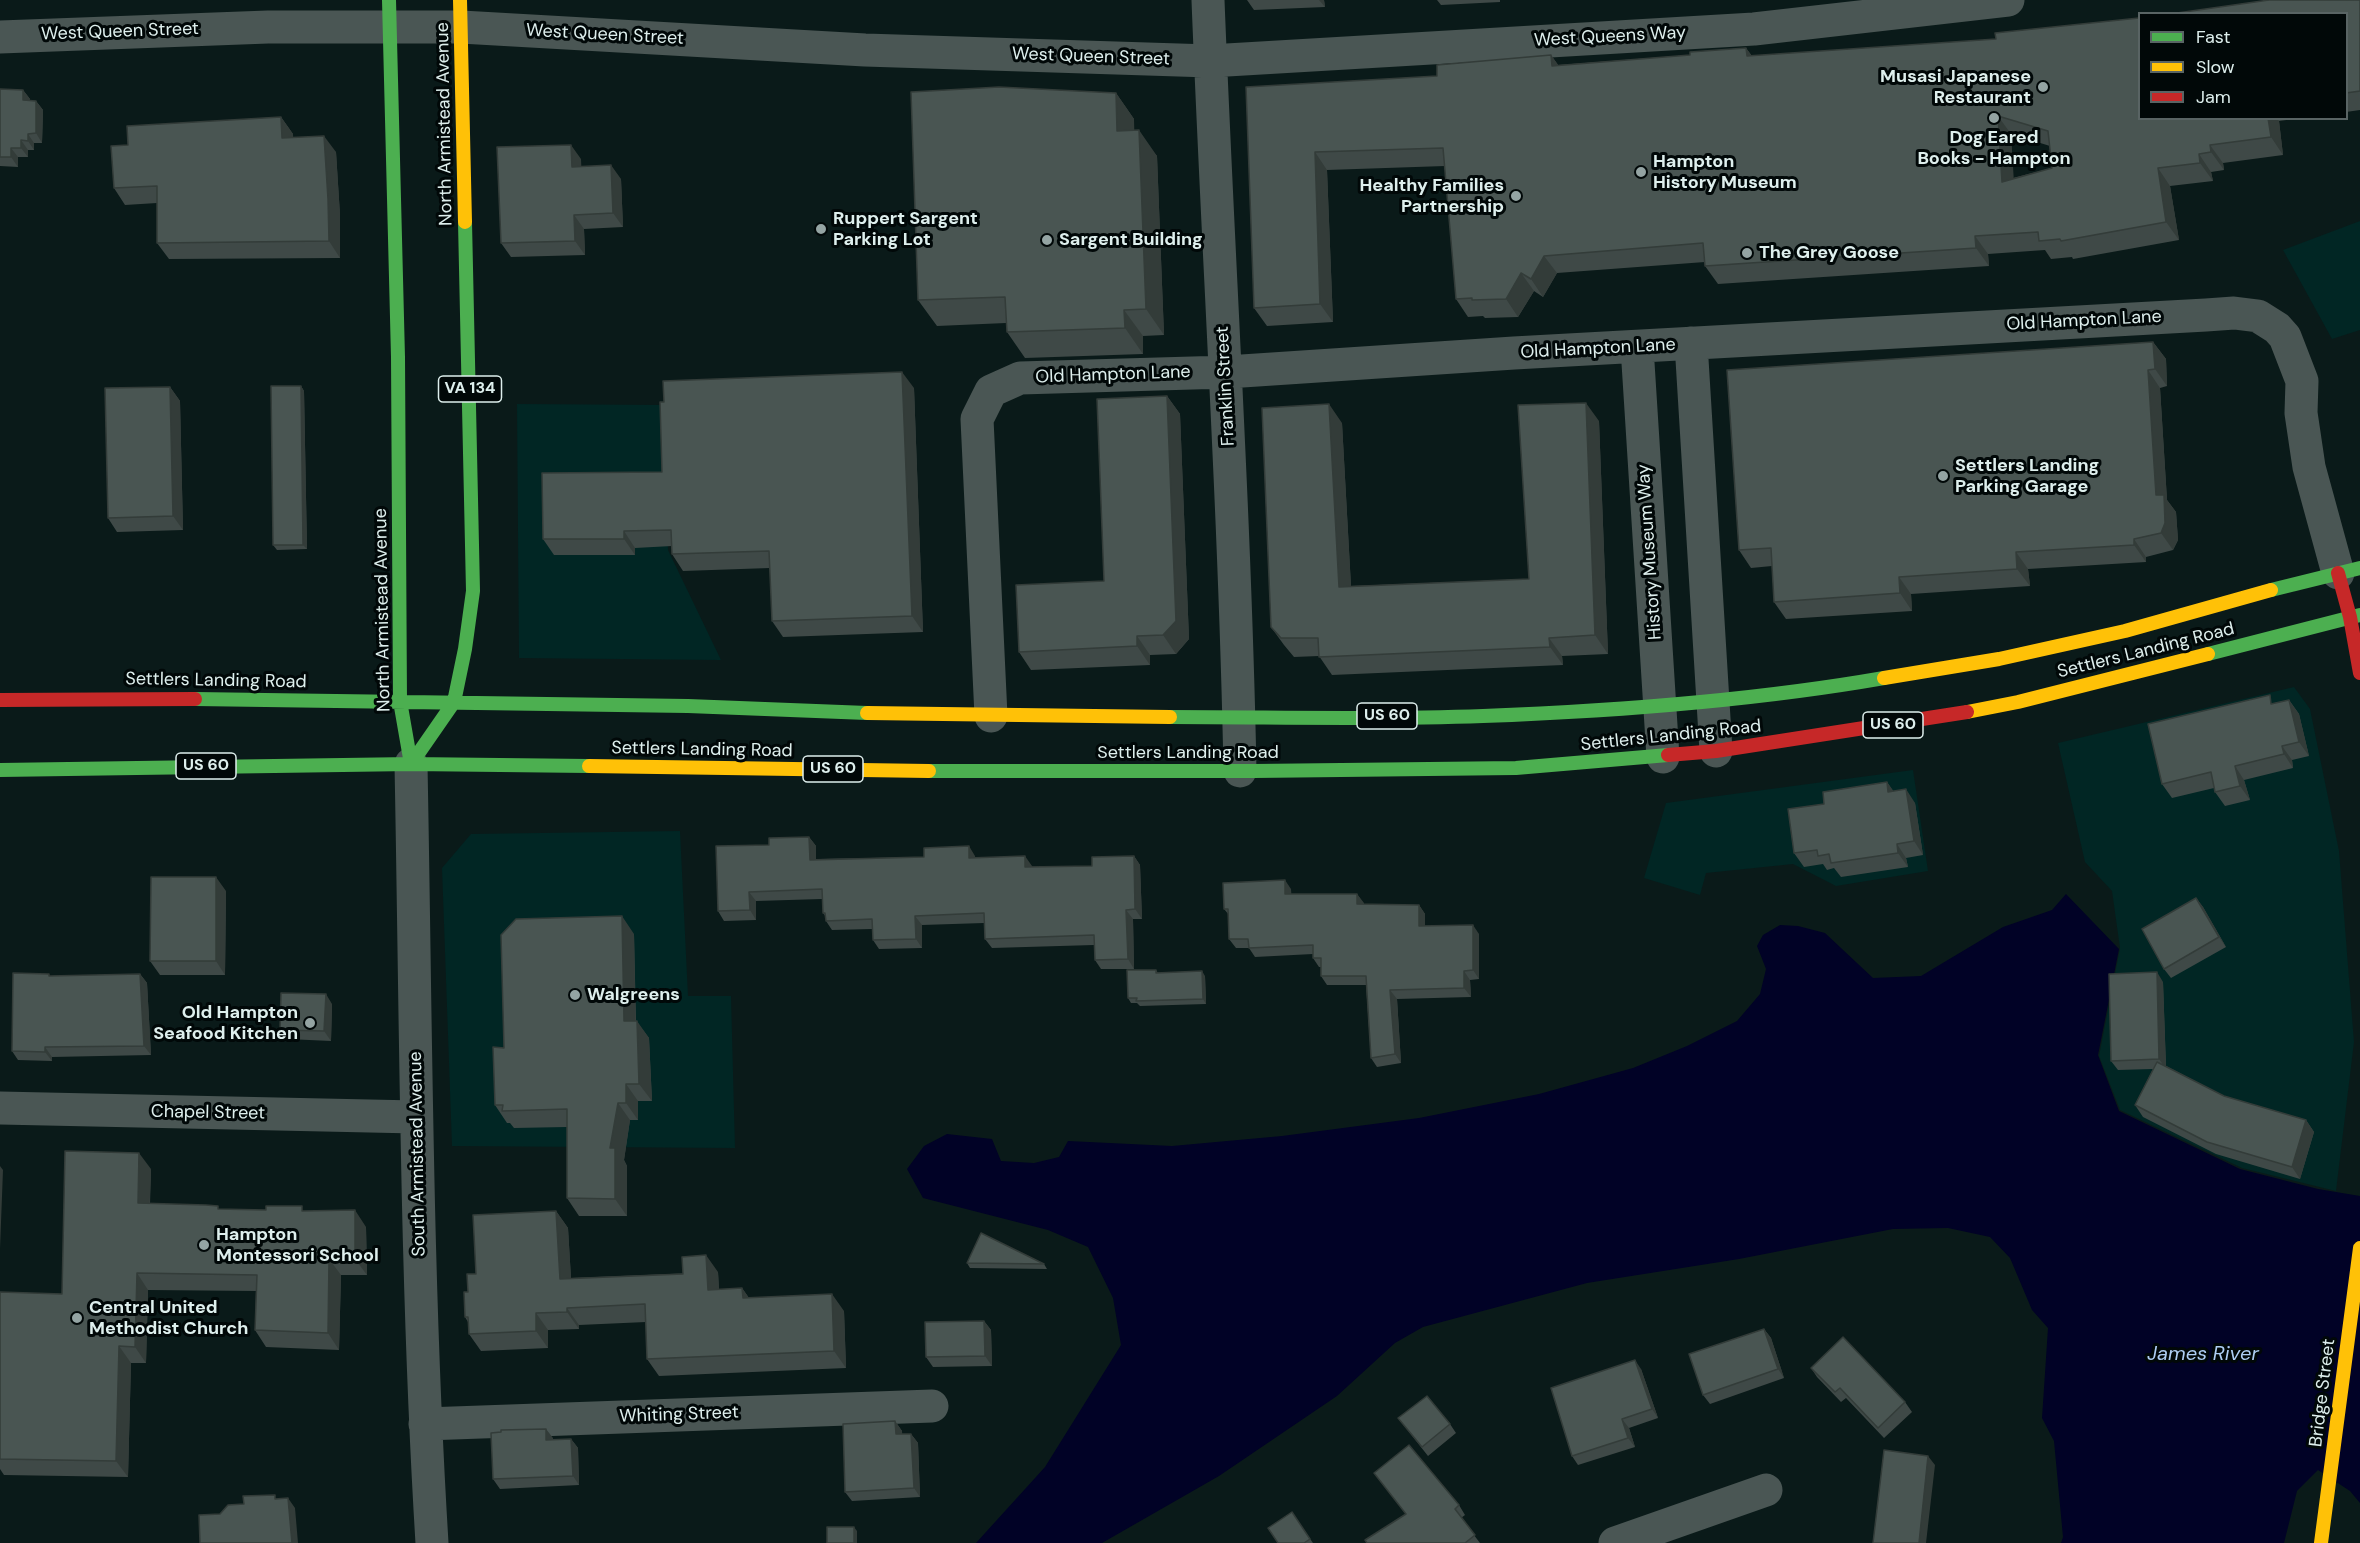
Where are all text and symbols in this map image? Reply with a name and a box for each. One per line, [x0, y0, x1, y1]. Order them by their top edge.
legend [2138, 12, 2348, 120]
street label: West Queen Street [41, 18, 199, 46]
street label: West Queen Street [526, 20, 684, 50]
street label: North Armistead Avenue [432, 22, 458, 226]
street label: West Queens Way [1533, 22, 1687, 52]
text: Fast [2196, 25, 2231, 49]
street label: West Queen Street [1012, 43, 1170, 71]
text: Slow [2196, 55, 2235, 79]
place label: Musasi Japanese Restaurant [1880, 66, 2031, 109]
marker: Musasi Japanese Restaurant [2036, 80, 2050, 94]
text: Jam [2196, 85, 2231, 109]
marker: Dog Eared Books - Hampton [1987, 111, 2001, 125]
place label: Dog Eared Books - Hampton [1917, 127, 2071, 170]
place label: Hampton History Museum [1653, 151, 1797, 194]
marker: Hampton History Museum [1634, 165, 1648, 179]
place label: Healthy Families Partnership [1359, 175, 1504, 218]
marker: Healthy Families Partnership [1509, 189, 1523, 203]
place label: Ruppert Sargent Parking Lot [833, 208, 978, 250]
marker: Ruppert Sargent Parking Lot [814, 222, 828, 236]
place label: Sargent Building [1059, 229, 1203, 251]
marker: Sargent Building [1040, 233, 1054, 247]
place label: The Grey Goose [1759, 242, 1899, 264]
marker: The Grey Goose [1740, 246, 1754, 260]
street label: Old Hampton Lane [2006, 306, 2162, 336]
street label: Franklin Street [1212, 326, 1240, 446]
street label: Old Hampton Lane [1520, 334, 1676, 364]
street label: Old Hampton Lane [1035, 361, 1191, 389]
road number: VA 134 [438, 376, 502, 402]
place label: Settlers Landing Parking Garage [1955, 455, 2099, 498]
street label: History Museum Way [1633, 463, 1667, 641]
marker: Settlers Landing Parking Garage [1936, 469, 1950, 483]
street label: North Armistead Avenue [370, 508, 396, 712]
street label: Settlers Landing Road [2055, 619, 2237, 683]
street label: Settlers Landing Road [125, 669, 307, 693]
road number: US 60 [1357, 703, 1417, 729]
road number: US 60 [1863, 712, 1923, 738]
street label: Settlers Landing Road [1580, 716, 1762, 756]
street label: Settlers Landing Road [611, 738, 793, 762]
street label: Settlers Landing Road [1097, 742, 1279, 764]
road number: US 60 [176, 753, 236, 779]
road number: US 60 [803, 756, 863, 782]
place label: Walgreens [587, 984, 680, 1006]
marker: Walgreens [568, 988, 582, 1002]
place label: Old Hampton Seafood Kitchen [153, 1002, 298, 1044]
marker: Old Hampton Seafood Kitchen [303, 1016, 317, 1030]
street label: South Armistead Avenue [405, 1051, 431, 1257]
street label: Chapel Street [151, 1101, 265, 1125]
place label: Hampton Montessori School [216, 1224, 379, 1266]
marker: Hampton Montessori School [197, 1238, 211, 1252]
place label: Central United Methodist Church [89, 1297, 248, 1340]
marker: Central United Methodist Church [70, 1311, 84, 1325]
street label: Bridge Street [2306, 1338, 2340, 1448]
water label: James River [2147, 1343, 2259, 1367]
street label: Whiting Street [619, 1402, 739, 1428]

